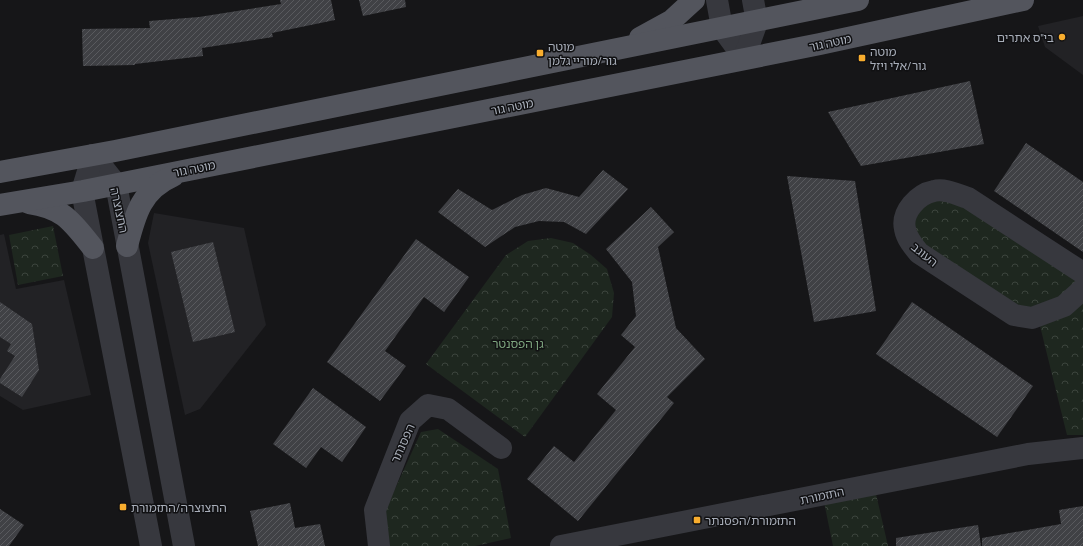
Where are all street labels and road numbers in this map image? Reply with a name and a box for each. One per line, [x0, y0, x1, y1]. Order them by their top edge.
street label: מוטה גור [807, 31, 853, 53]
street label: מוטה גור [489, 95, 535, 117]
street label: מוטה גור [171, 157, 217, 179]
street label: החצוצרה [108, 186, 132, 234]
street label: העוגב [909, 239, 941, 269]
street label: הפסנתר [387, 421, 417, 465]
street label: התזמורת [799, 484, 845, 506]

